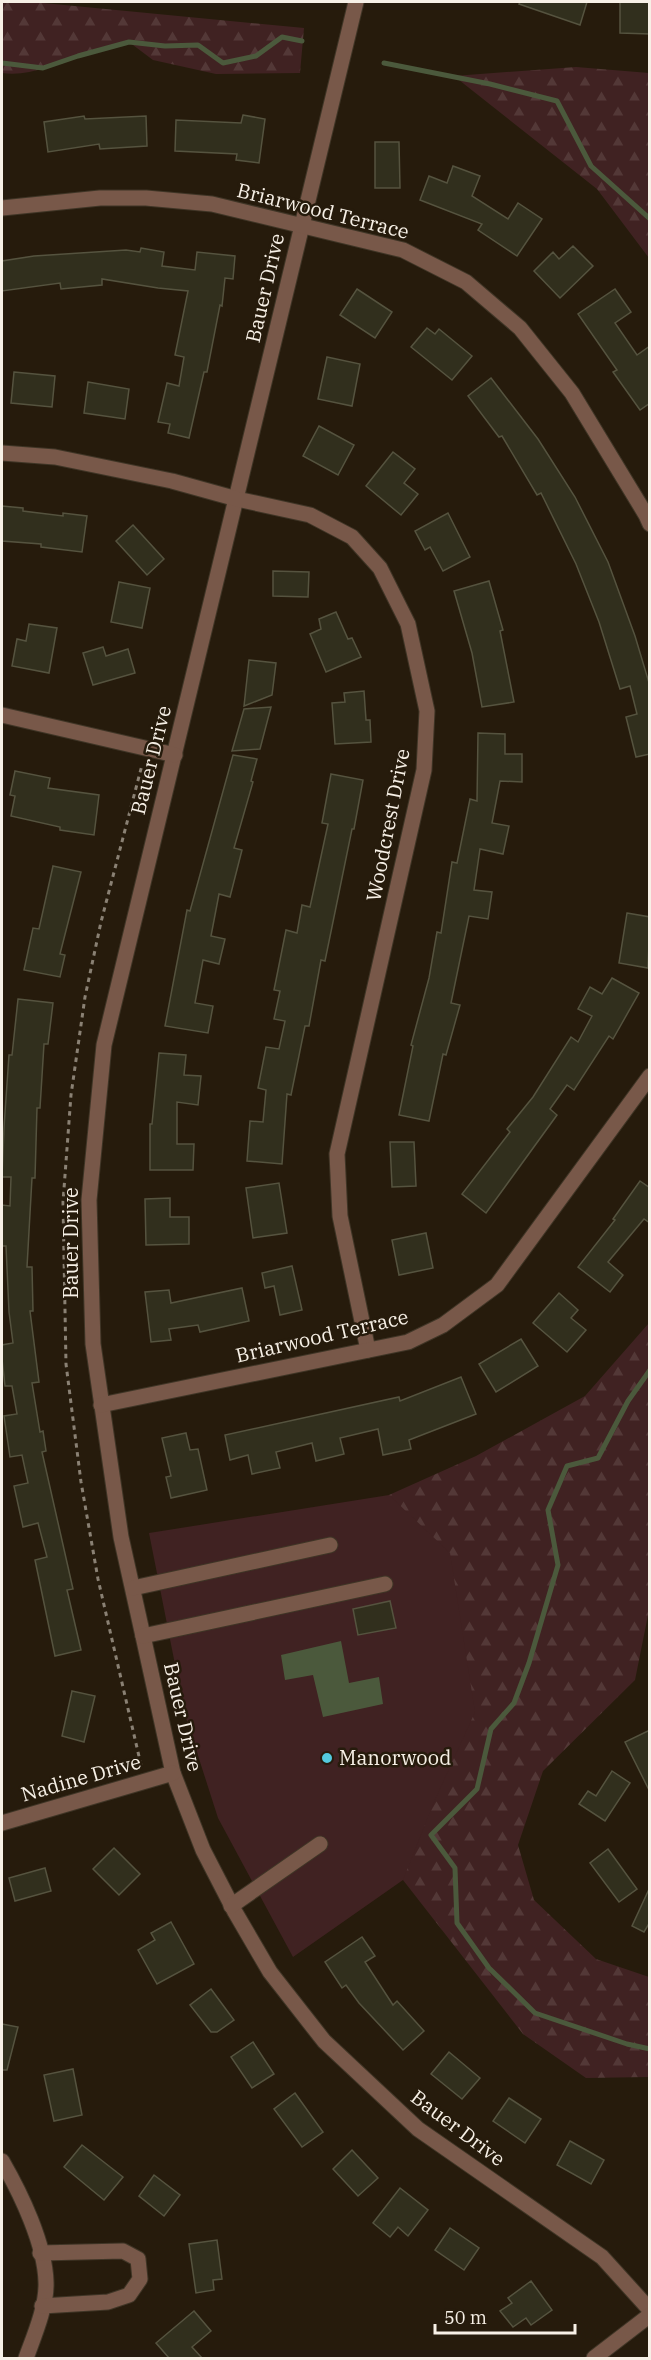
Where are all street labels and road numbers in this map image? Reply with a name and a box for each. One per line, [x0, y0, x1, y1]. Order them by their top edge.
street label: Briarwood Terrace [234, 176, 412, 245]
street label: Bauer Drive [239, 231, 290, 345]
street label: Bauer Drive [124, 703, 177, 817]
street label: Woodcrest Drive [359, 746, 416, 904]
street label: Bauer Drive [57, 1187, 84, 1299]
street label: Briarwood Terrace [233, 1303, 411, 1369]
street label: Bauer Drive [158, 1660, 209, 1774]
street label: Nadine Drive [18, 1748, 144, 1808]
street label: Bauer Drive [406, 2083, 511, 2172]

